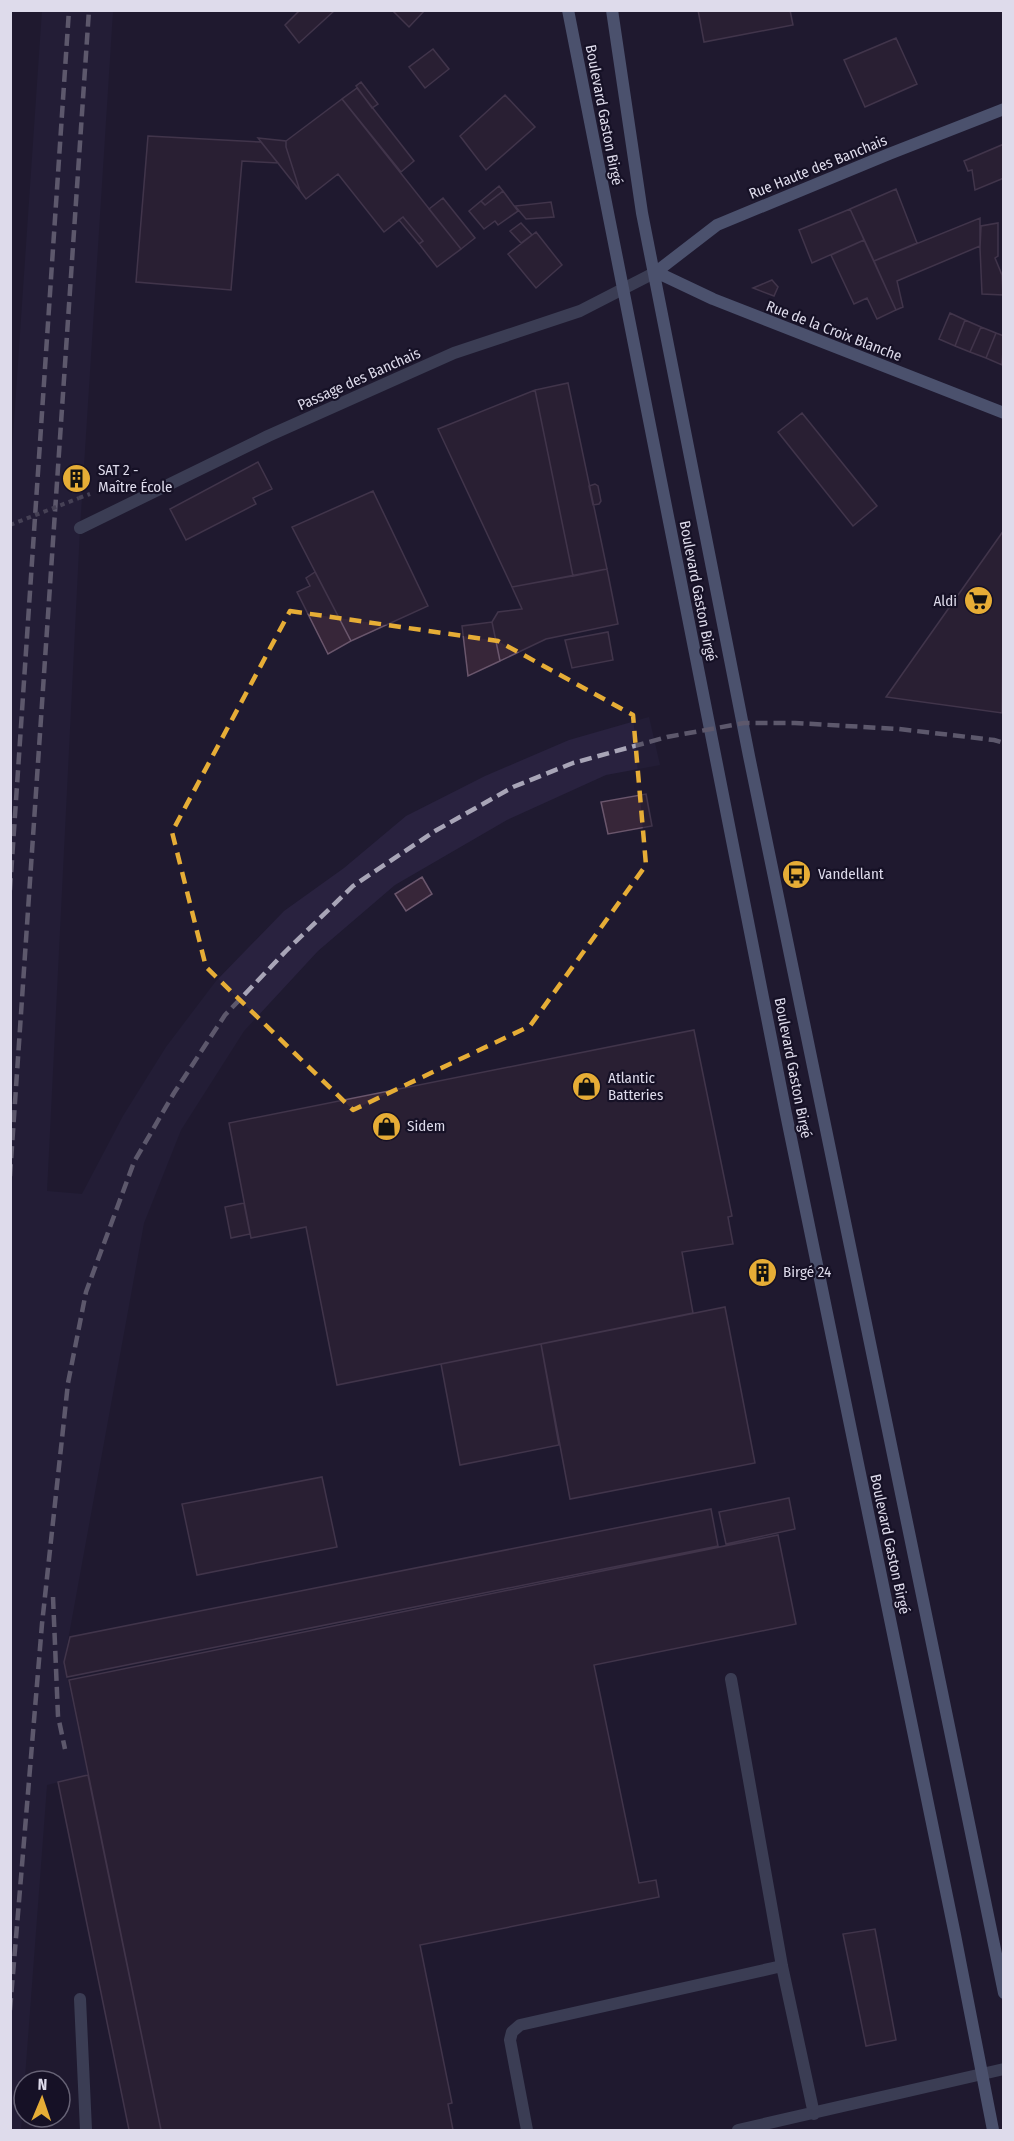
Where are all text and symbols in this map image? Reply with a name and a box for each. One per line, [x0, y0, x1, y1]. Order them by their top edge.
street label: Boulevard Gaston Birgé [582, 43, 626, 187]
street label: Rue Haute des Banchais [746, 131, 890, 203]
street label: Rue de la Croix Blanche [764, 297, 904, 365]
street label: Passage des Banchais [295, 344, 423, 414]
place label: SAT 2 - Maître École [98, 461, 173, 496]
building icon: SAT 2 - Maître École [61, 463, 93, 495]
street label: Boulevard Gaston Birgé [676, 519, 720, 663]
supermarket icon: Aldi [962, 585, 994, 617]
place label: Aldi [933, 592, 957, 610]
bus stop icon: Vandellant [781, 858, 813, 890]
place label: Vandellant [818, 865, 884, 883]
street label: Boulevard Gaston Birgé [771, 996, 815, 1140]
place label: Atlantic Batteries [608, 1069, 663, 1104]
shop icon: Atlantic Batteries [571, 1071, 603, 1103]
shop icon: Sidem [370, 1110, 402, 1142]
place label: Sidem [407, 1117, 445, 1135]
building icon: Birgé 24 [746, 1256, 778, 1288]
place label: Birgé 24 [783, 1263, 831, 1281]
street label: Boulevard Gaston Birgé [866, 1472, 914, 1616]
north arrow [12, 2069, 72, 2129]
text: N [37, 2075, 48, 2094]

